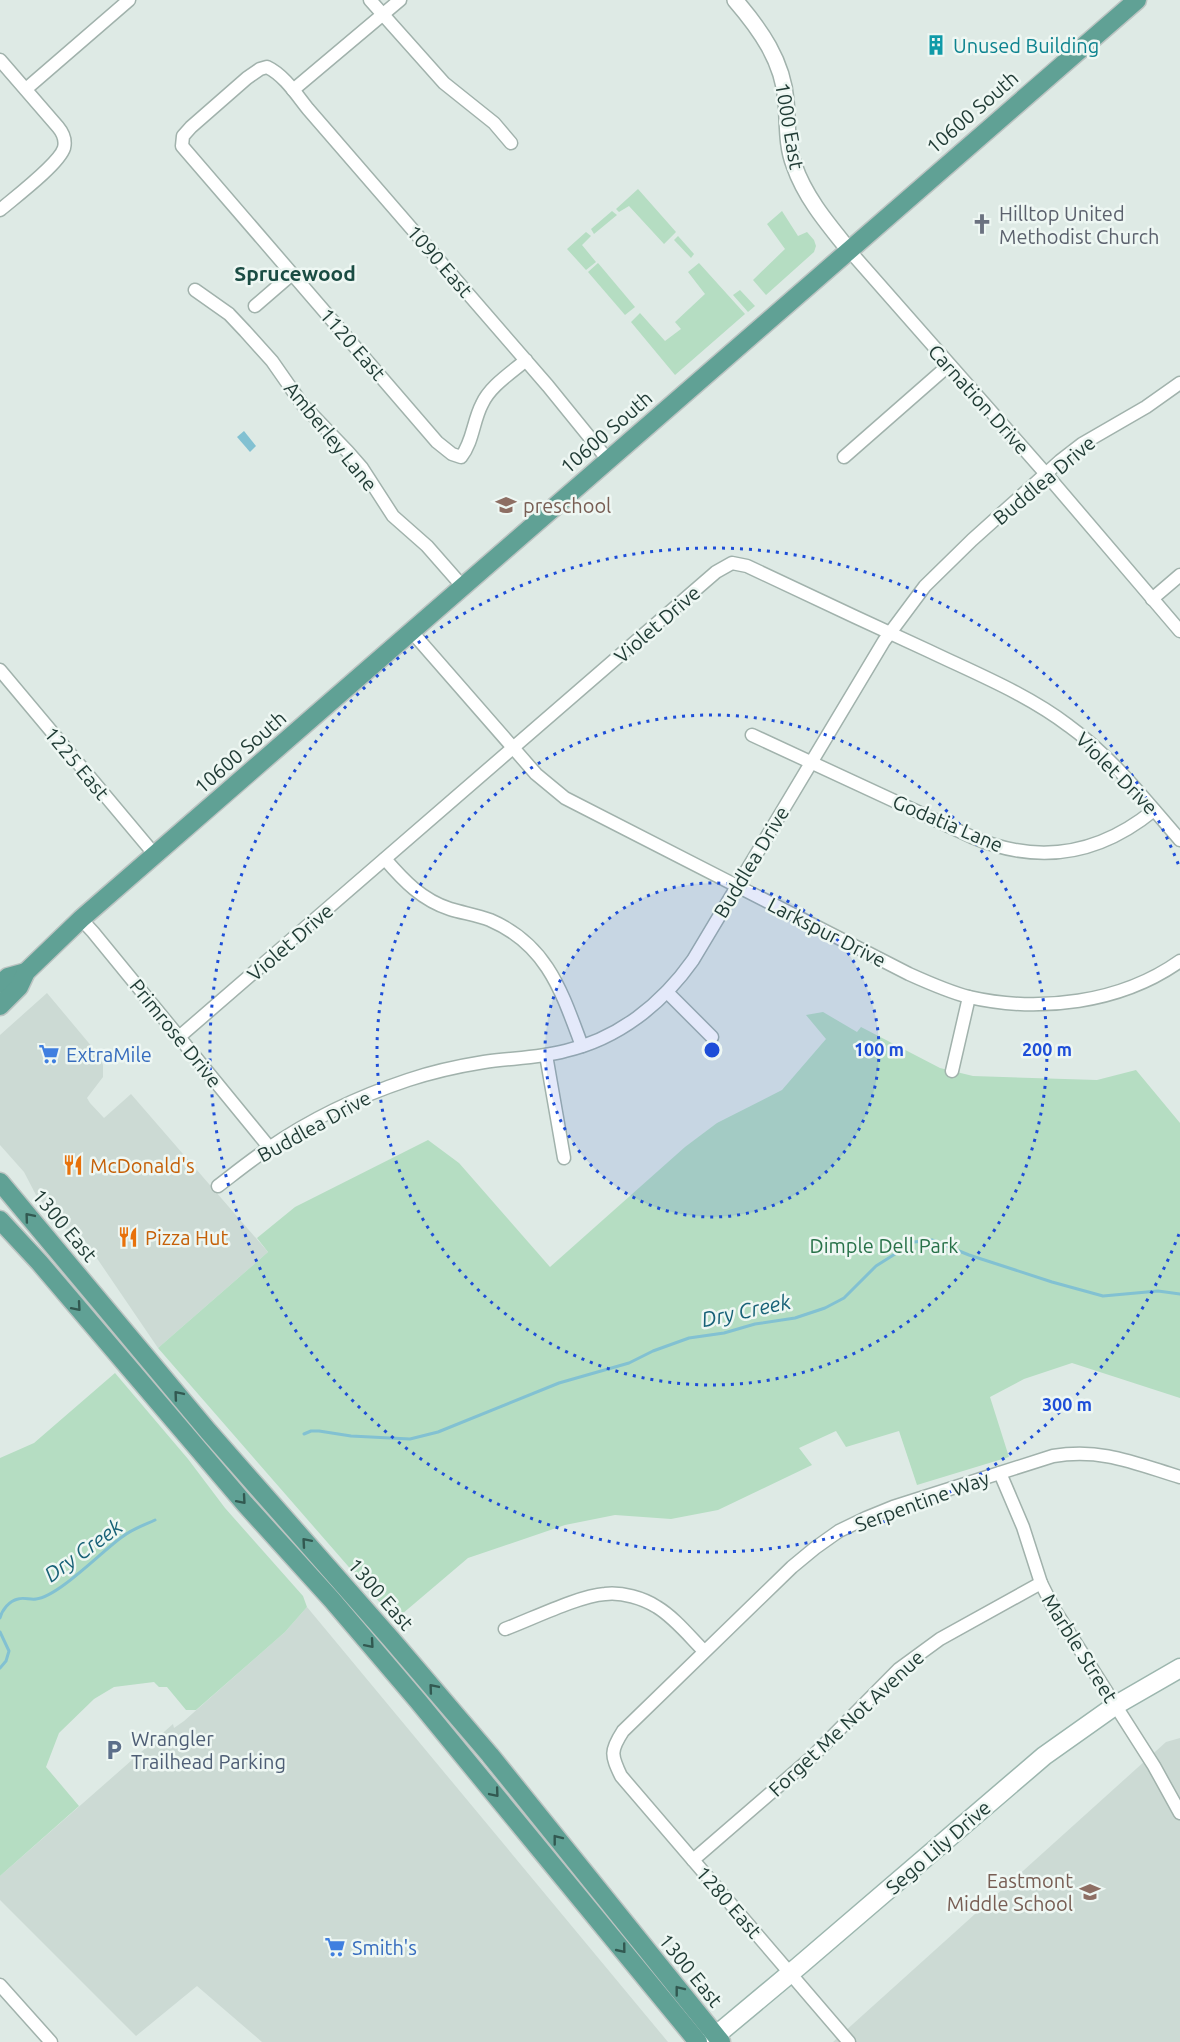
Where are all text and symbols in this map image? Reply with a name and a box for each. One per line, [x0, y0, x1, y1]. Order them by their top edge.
building icon: Unused Building [924, 33, 948, 57]
place label: Unused Building [953, 34, 1099, 57]
street label: 10600 South [921, 66, 1023, 158]
street label: 1000 East [771, 81, 809, 171]
place label: Hilltop United Methodist Church [999, 202, 1159, 248]
church icon: Hilltop United Methodist Church [970, 212, 994, 236]
street label: 1090 East [403, 220, 478, 302]
district label: Sprucewood [234, 261, 356, 285]
street label: 1120 East [316, 303, 391, 385]
street label: Carnation Drive [924, 339, 1034, 459]
street label: Amberley Lane [280, 377, 382, 495]
street label: 10600 South [555, 386, 657, 478]
street label: Buddlea Drive [988, 431, 1100, 529]
school or university icon: preschool [494, 493, 518, 517]
place label: preschool [523, 494, 611, 517]
street label: Violet Drive [609, 581, 705, 667]
street label: 10600 South [189, 706, 291, 798]
street label: 1225 East [40, 722, 114, 804]
street label: Violet Drive [1071, 727, 1163, 819]
street label: Godatia Lane [889, 789, 1007, 857]
street label: Buddlea Drive [709, 802, 793, 922]
street label: Larkspur Drive [764, 892, 890, 972]
street label: Violet Drive [242, 899, 338, 985]
street label: Primrose Drive [125, 974, 227, 1092]
text: 100 m [854, 1039, 904, 1059]
text: 200 m [1022, 1039, 1072, 1059]
centre of rings [702, 1040, 722, 1060]
supermarket icon: ExtraMile [37, 1042, 61, 1066]
place label: ExtraMile [66, 1043, 152, 1066]
street label: Buddlea Drive [253, 1085, 375, 1167]
restaurant icon: McDonald's [61, 1153, 85, 1177]
place label: McDonald's [90, 1154, 195, 1177]
street label: 1300 East [28, 1184, 102, 1266]
one-way arrow [25, 1213, 36, 1224]
restaurant icon: Pizza Hut [116, 1225, 140, 1249]
place label: Pizza Hut [145, 1226, 228, 1249]
park label: Dimple Dell Park [810, 1234, 958, 1257]
water label: Dry Creek [699, 1289, 793, 1331]
one-way arrow [70, 1300, 81, 1311]
one-way arrow [174, 1391, 185, 1402]
text: 300 m [1042, 1394, 1092, 1414]
street label: Serpentine Way [852, 1466, 993, 1536]
one-way arrow [235, 1494, 246, 1505]
water label: Dry Creek [39, 1514, 127, 1586]
one-way arrow [302, 1539, 313, 1549]
street label: 1300 East [344, 1553, 419, 1635]
street label: Marble Street [1037, 1589, 1123, 1707]
one-way arrow [363, 1637, 374, 1648]
street label: Forget Me Not Avenue [764, 1645, 928, 1801]
one-way arrow [429, 1684, 440, 1695]
place label: Wrangler Trailhead Parking [131, 1727, 286, 1773]
parking icon: Wrangler Trailhead Parking [102, 1738, 126, 1762]
one-way arrow [488, 1786, 499, 1797]
street label: Sego Lily Drive [881, 1795, 995, 1899]
one-way arrow [553, 1834, 564, 1845]
street label: 1280 East [692, 1861, 767, 1943]
place label: Eastmont Middle School [947, 1869, 1073, 1915]
school or university icon: Eastmont Middle School [1078, 1880, 1102, 1904]
street label: 1300 East [654, 1929, 728, 2011]
supermarket icon: Smith's [323, 1935, 347, 1959]
place label: Smith's [352, 1936, 417, 1959]
one-way arrow [615, 1942, 626, 1953]
one-way arrow [676, 1986, 687, 1997]

